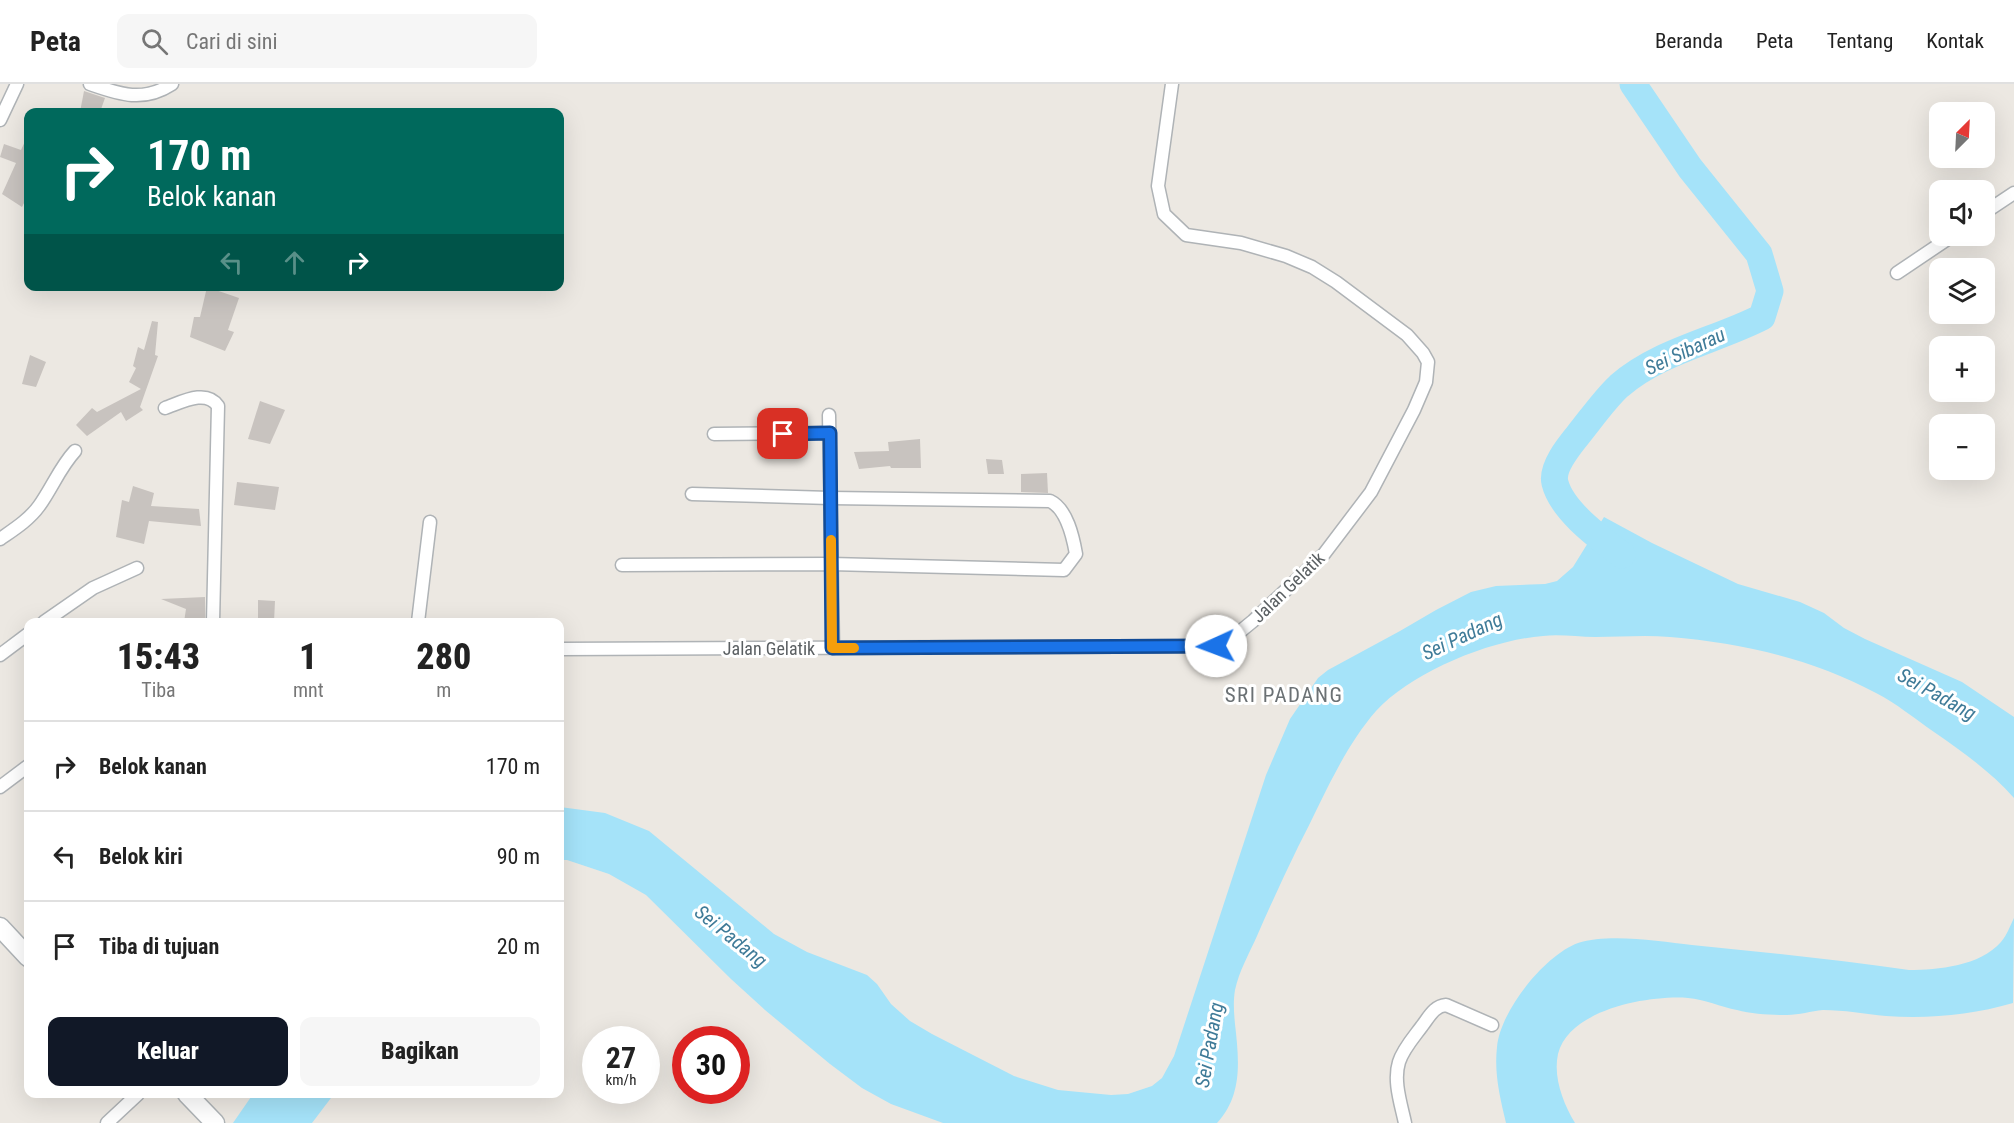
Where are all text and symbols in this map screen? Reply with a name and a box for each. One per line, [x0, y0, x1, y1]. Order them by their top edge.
search box [117, 14, 537, 68]
text: Peta [30, 25, 81, 58]
icon: search [138, 25, 171, 58]
text: Cari di sini [186, 29, 278, 54]
text: Beranda [1655, 29, 1723, 53]
text: Peta [1756, 29, 1794, 53]
text: Tentang [1827, 29, 1893, 53]
text: Kontak [1926, 29, 1984, 53]
north arrow [1929, 102, 1995, 168]
map controls [1929, 102, 1995, 480]
text: 170 m [147, 131, 252, 180]
icon: right [48, 132, 126, 210]
button: sound [1929, 180, 1995, 246]
text: Belok kanan [147, 181, 277, 213]
icon: left [215, 246, 248, 279]
icon: ahead [278, 246, 311, 279]
icon: right [341, 246, 374, 279]
button: layers [1929, 258, 1995, 324]
water label: Sei Sibarau [1641, 322, 1729, 380]
button: + [1929, 336, 1995, 402]
pin [757, 408, 808, 459]
button: − [1929, 414, 1995, 480]
icon: arrive [766, 417, 799, 450]
street label: Jalan Gelatik [1247, 547, 1329, 627]
water label: Sei Padang [1418, 607, 1506, 665]
position arrow [1184, 614, 1248, 678]
text: 15:43 [117, 636, 200, 678]
text: 1 [299, 636, 317, 678]
text: 280 [416, 636, 471, 678]
street label: Jalan Gelatik [723, 638, 815, 659]
water label: Sei Padang [1894, 663, 1981, 726]
text: Tiba [141, 678, 176, 702]
text: mnt [293, 678, 324, 702]
text: m [436, 678, 451, 702]
district label: SRI PADANG [1225, 683, 1343, 707]
icon: right [48, 750, 81, 783]
text: Belok kanan [99, 754, 207, 779]
text: 170 m [486, 754, 540, 779]
icon: left [48, 840, 81, 873]
text: Belok kiri [99, 844, 183, 869]
text: 90 m [497, 844, 540, 869]
water label: Sei Padang [690, 900, 772, 973]
icon: arrive [48, 930, 81, 963]
text: Tiba di tujuan [99, 934, 219, 959]
text: 20 m [497, 934, 540, 959]
water label: Sei Padang [1190, 1000, 1228, 1089]
button: Keluar [48, 1017, 288, 1086]
button: Bagikan [300, 1017, 540, 1086]
speed limit sign: 30 [672, 1026, 750, 1104]
text: 27 [606, 1040, 636, 1075]
text: km/h [606, 1071, 636, 1089]

